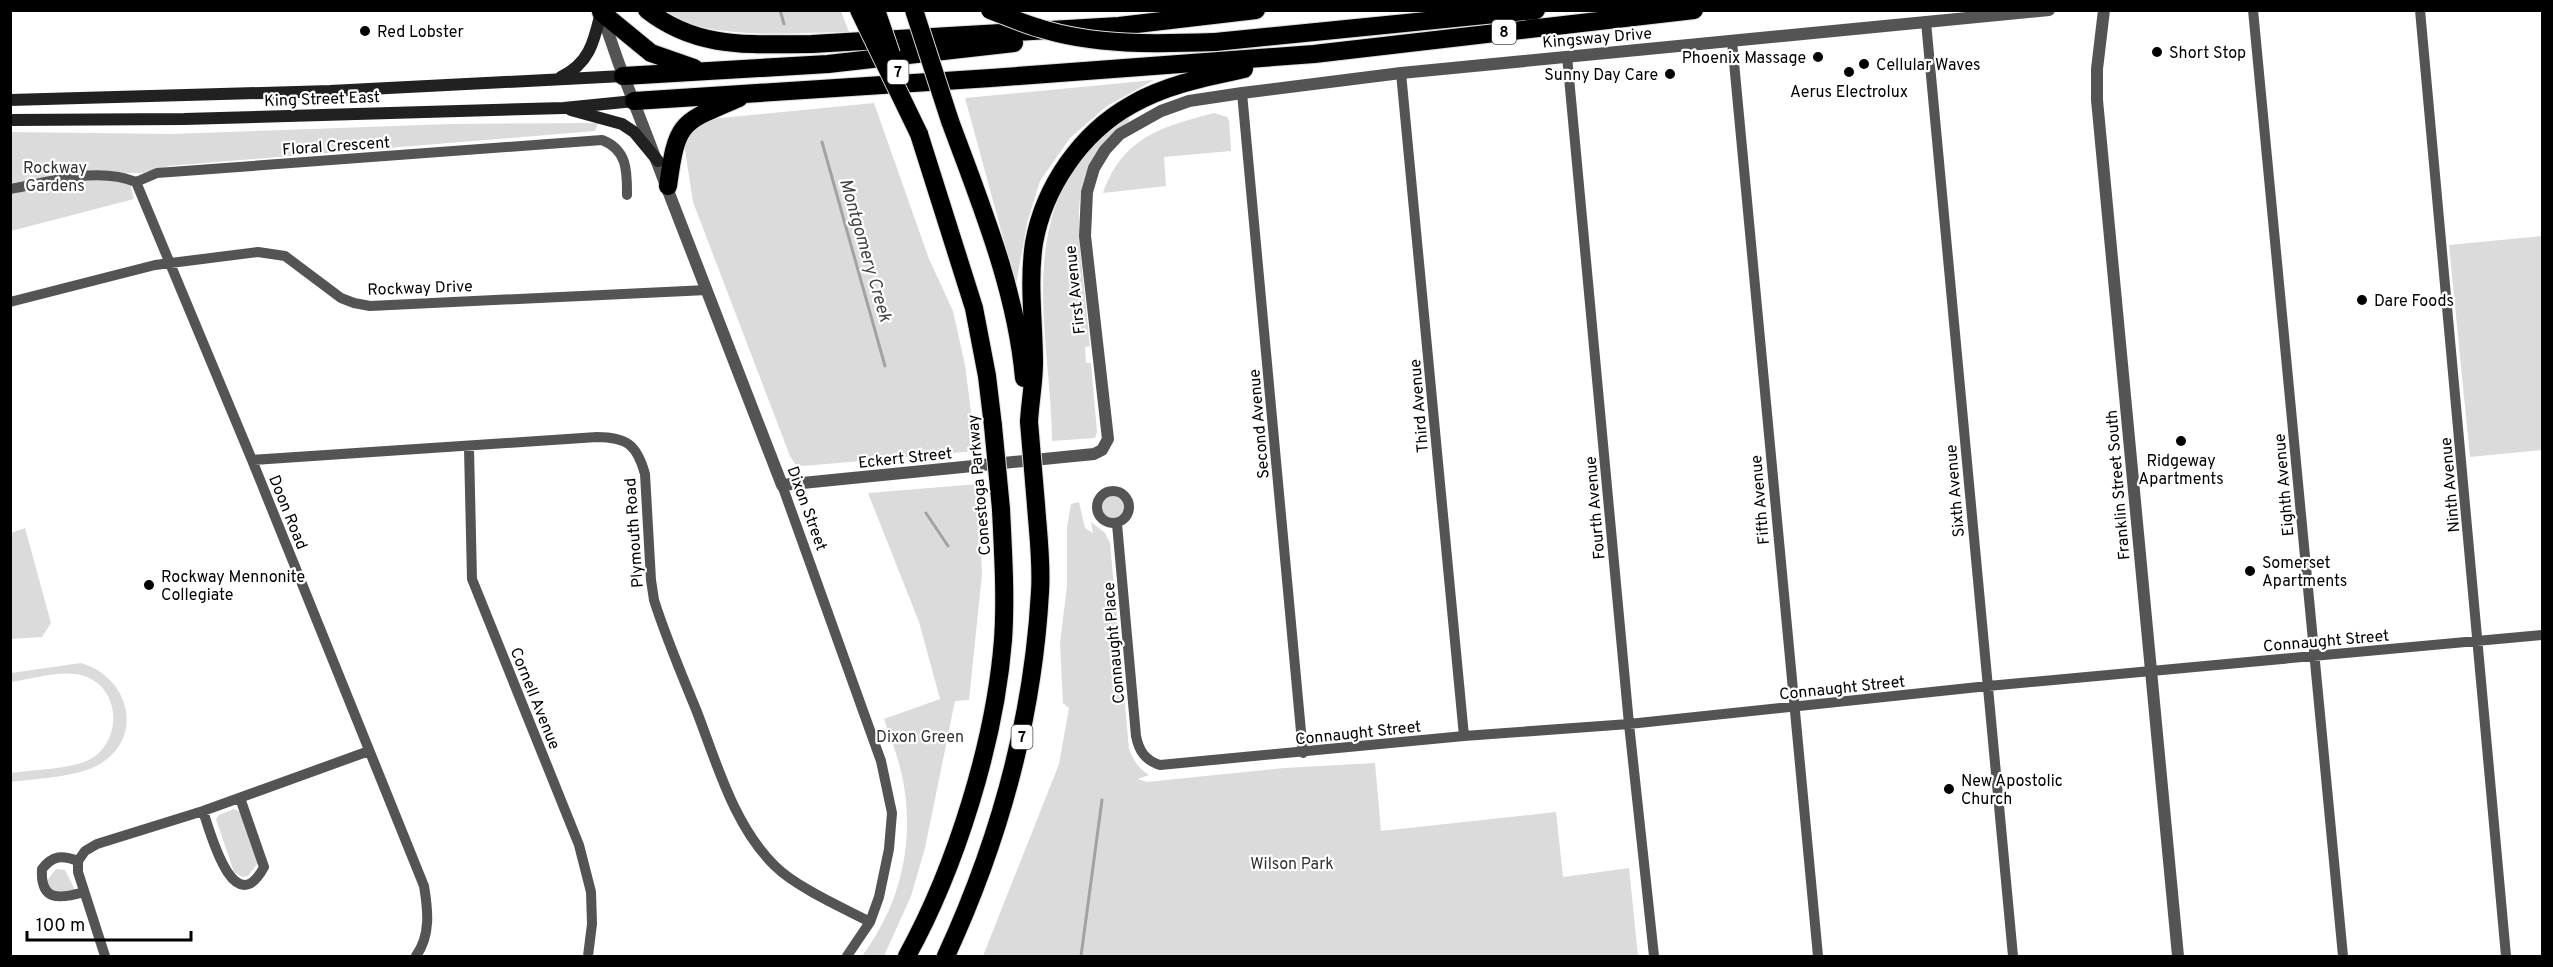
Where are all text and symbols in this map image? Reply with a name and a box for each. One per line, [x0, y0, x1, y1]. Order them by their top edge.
road number: 8 [1492, 20, 1516, 44]
place label: Red Lobster [377, 23, 464, 43]
marker: Red Lobster [358, 24, 372, 38]
street label: Kingsway Drive [1542, 24, 1653, 54]
place label: Short Stop [2169, 44, 2246, 64]
marker: Short Stop [2150, 45, 2164, 59]
place label: Phoenix Massage [1682, 49, 1806, 69]
marker: Phoenix Massage [1811, 50, 1825, 64]
place label: Cellular Waves [1876, 56, 1980, 76]
marker: Cellular Waves [1857, 57, 1871, 71]
road number: 7 [888, 60, 908, 84]
marker: Aerus Electrolux [1842, 65, 1856, 79]
place label: Sunny Day Care [1544, 66, 1658, 86]
marker: Sunny Day Care [1663, 67, 1677, 81]
place label: Aerus Electrolux [1790, 83, 1908, 103]
street label: King Street East [264, 88, 380, 112]
street label: Floral Crescent [282, 133, 391, 161]
park label: Rockway Gardens [23, 159, 87, 197]
water label: Montgomery Creek [833, 176, 896, 326]
street label: First Avenue [1061, 244, 1091, 335]
street label: Rockway Drive [367, 277, 473, 301]
place label: Dare Foods [2374, 292, 2454, 312]
marker: Dare Foods [2355, 293, 2369, 307]
street label: Third Avenue [1406, 358, 1434, 453]
street label: Second Avenue [1245, 368, 1275, 479]
street label: Franklin Street South [2102, 409, 2136, 561]
street label: Conestoga Parkway [964, 413, 996, 556]
street label: Eighth Avenue [2271, 433, 2299, 537]
marker: Ridgeway Apartments [2174, 434, 2188, 448]
street label: Ninth Avenue [2437, 436, 2465, 533]
street label: Eckert Street [857, 444, 953, 474]
street label: Sixth Avenue [1942, 444, 1970, 538]
place label: Ridgeway Apartments [2138, 452, 2224, 490]
street label: Fifth Avenue [1747, 454, 1775, 545]
street label: Fourth Avenue [1582, 455, 1610, 560]
street label: Dixon Street [782, 464, 831, 554]
street label: Doon Road [263, 473, 311, 553]
street label: Plymouth Road [621, 477, 649, 589]
place label: Somerset Apartments [2262, 554, 2347, 592]
marker: Somerset Apartments [2243, 564, 2257, 578]
place label: Rockway Mennonite Collegiate [161, 568, 305, 606]
marker: Rockway Mennonite Collegiate [142, 578, 156, 592]
street label: Connaught Place [1100, 581, 1130, 705]
street label: Connaught Street [2262, 627, 2390, 657]
street label: Cornell Avenue [505, 645, 564, 753]
street label: Connaught Street [1778, 672, 1906, 706]
street label: Connaught Street [1294, 717, 1422, 751]
road number: 7 [1012, 725, 1032, 749]
park label: Dixon Green [876, 728, 964, 748]
place label: New Apostolic Church [1961, 772, 2063, 810]
marker: New Apostolic Church [1942, 782, 1956, 796]
park label: Wilson Park [1250, 855, 1334, 875]
scale bar [27, 904, 190, 942]
text: 100 m [36, 915, 85, 938]

